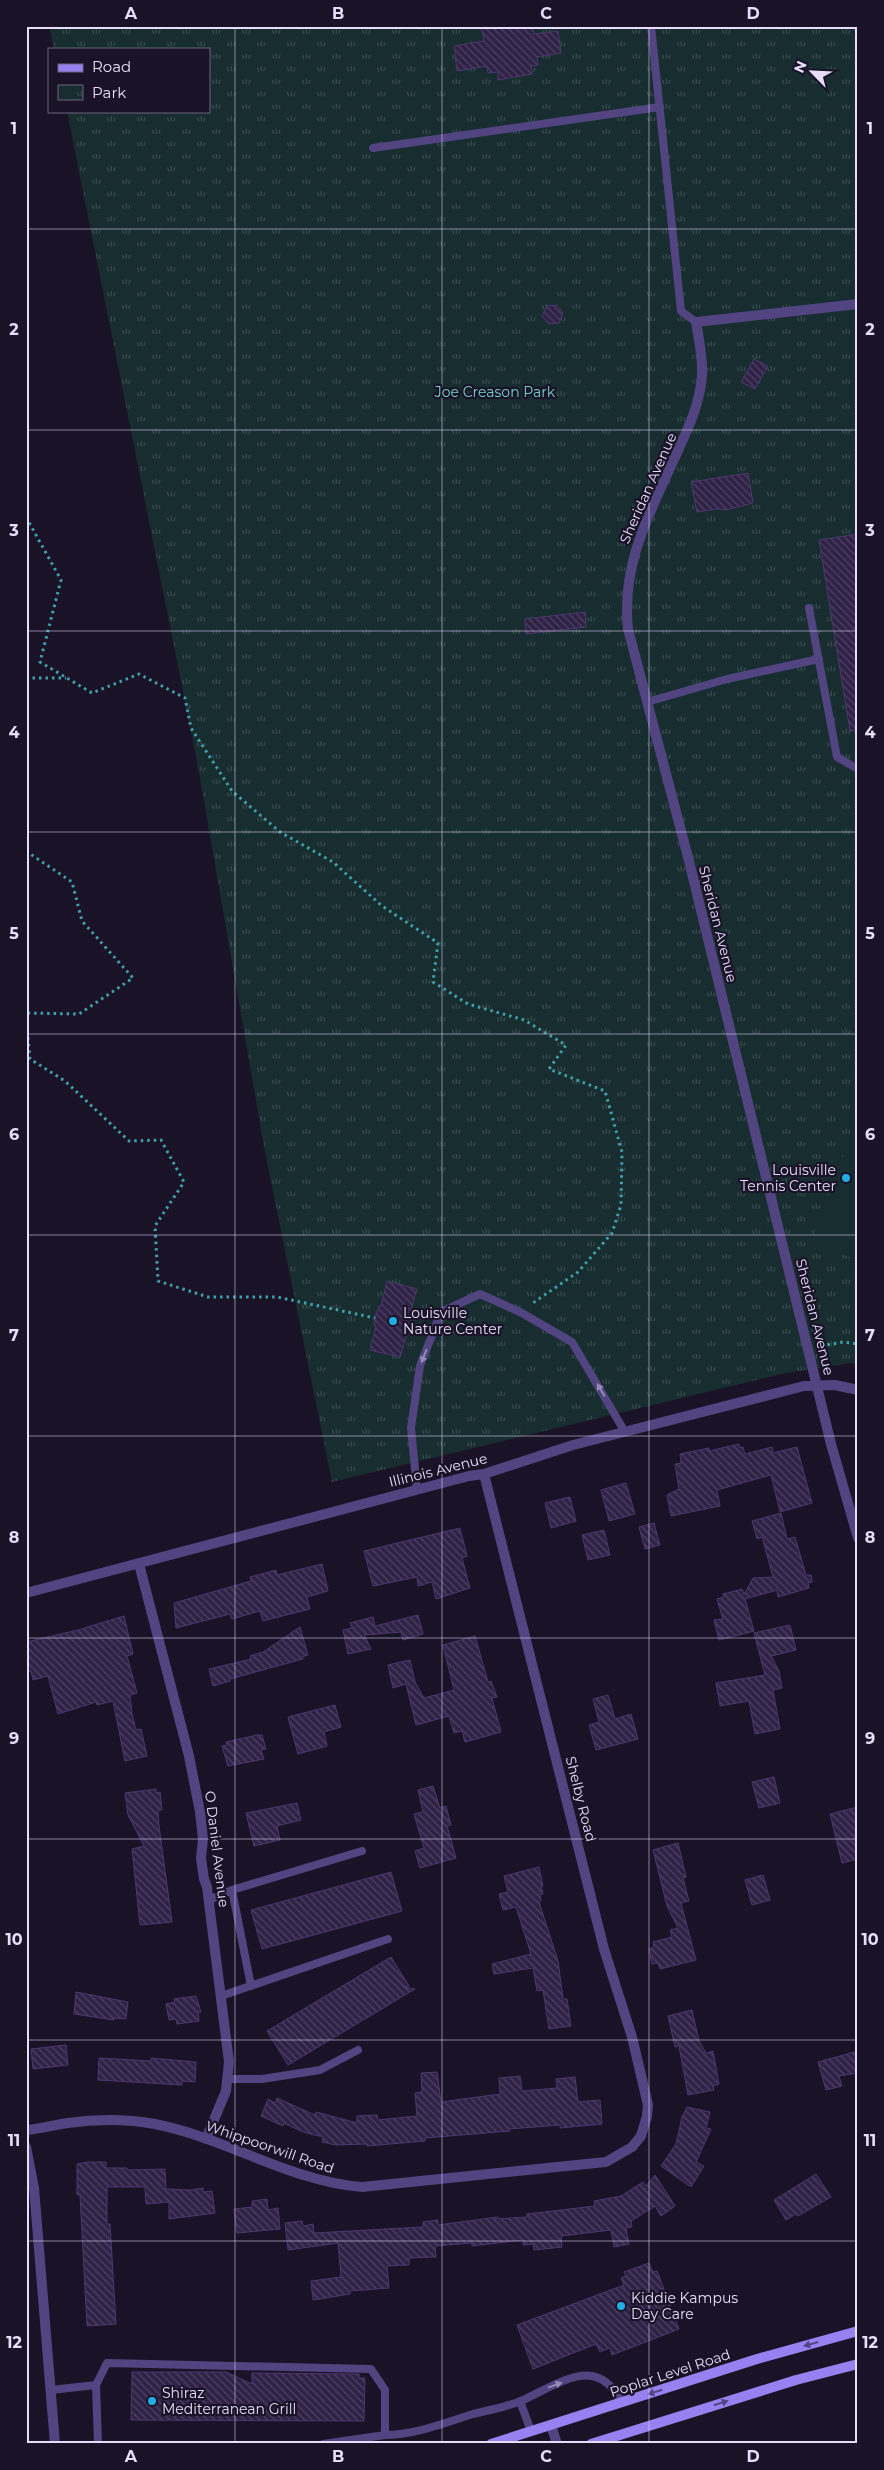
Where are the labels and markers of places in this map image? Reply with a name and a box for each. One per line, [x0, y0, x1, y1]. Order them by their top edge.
place label: Louisville Tennis Center [740, 1161, 836, 1195]
marker: Louisville Tennis Center [840, 1172, 852, 1184]
place label: Louisville Nature Center [403, 1304, 503, 1338]
marker: Louisville Nature Center [387, 1315, 399, 1327]
place label: Kiddie Kampus Day Care [631, 2289, 738, 2323]
marker: Kiddie Kampus Day Care [615, 2300, 627, 2312]
place label: Shiraz Mediterranean Grill [162, 2384, 296, 2418]
marker: Shiraz Mediterranean Grill [146, 2395, 158, 2407]

